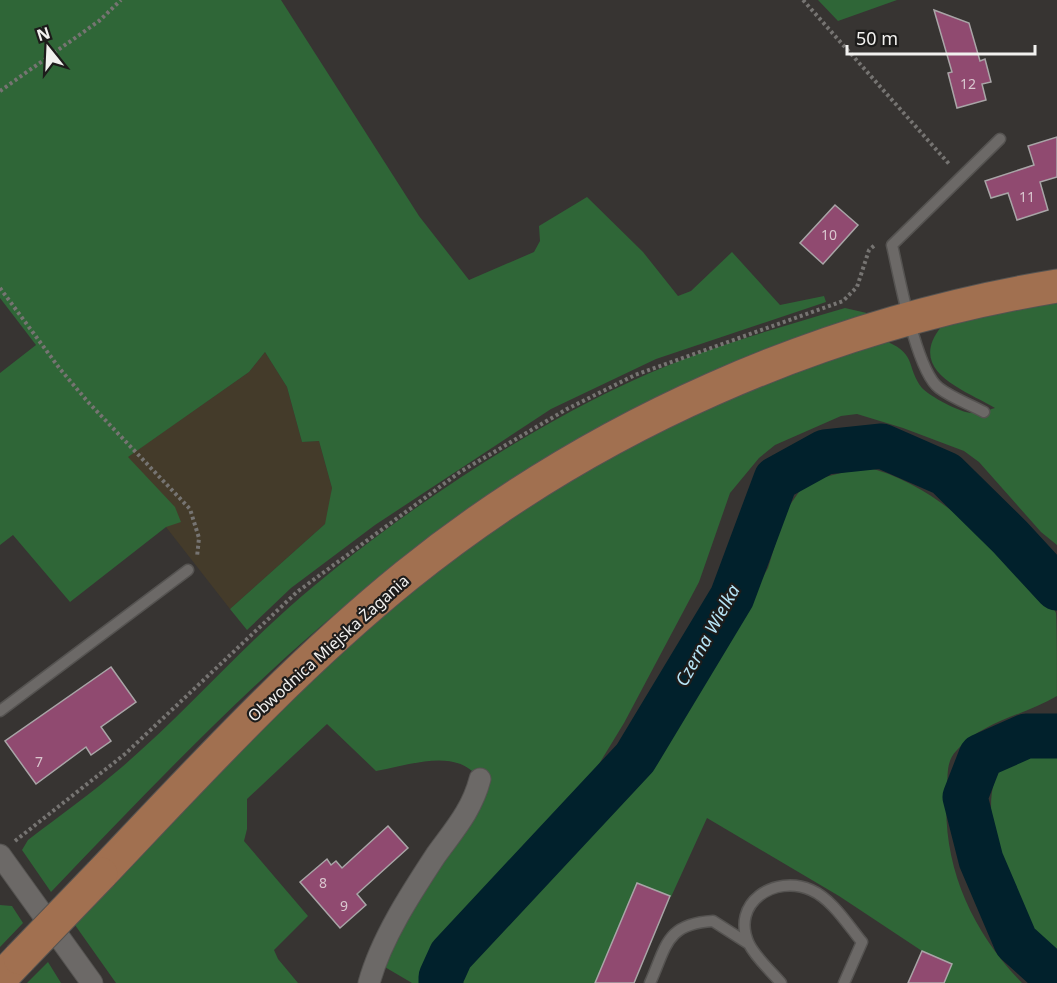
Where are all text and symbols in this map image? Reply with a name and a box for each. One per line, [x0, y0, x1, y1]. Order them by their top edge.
north arrow [18, 18, 78, 78]
scale bar [847, 18, 1034, 56]
text: N [34, 21, 53, 46]
text: 50 m [856, 26, 898, 50]
house number: 12 [960, 74, 976, 93]
house number: 11 [1019, 187, 1035, 206]
house number: 10 [821, 225, 837, 244]
street label: Obwodnica Miejska Żagania [243, 570, 413, 726]
water label: Czerna Wielka [669, 580, 745, 690]
house number: 7 [35, 752, 43, 771]
house number: 8 [319, 873, 327, 892]
house number: 9 [340, 896, 348, 915]

